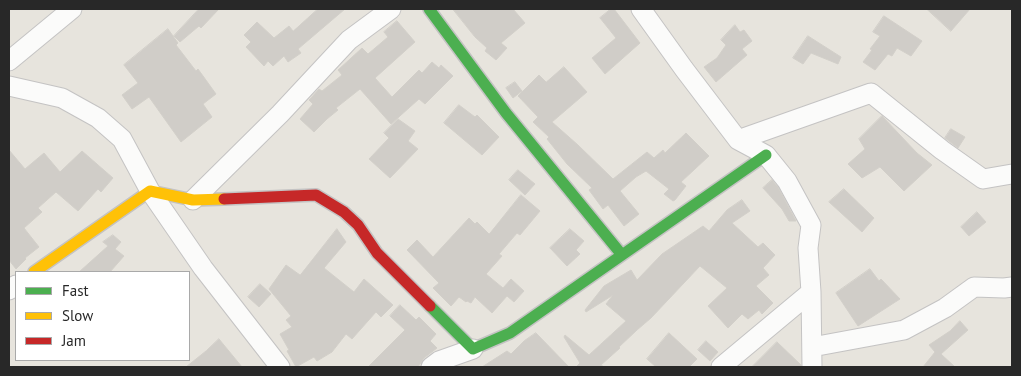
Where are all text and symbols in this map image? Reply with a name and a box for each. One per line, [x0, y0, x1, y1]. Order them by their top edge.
legend [15, 271, 190, 361]
text: Fast [62, 281, 89, 300]
text: Slow [62, 306, 93, 325]
text: Jam [62, 331, 86, 350]

